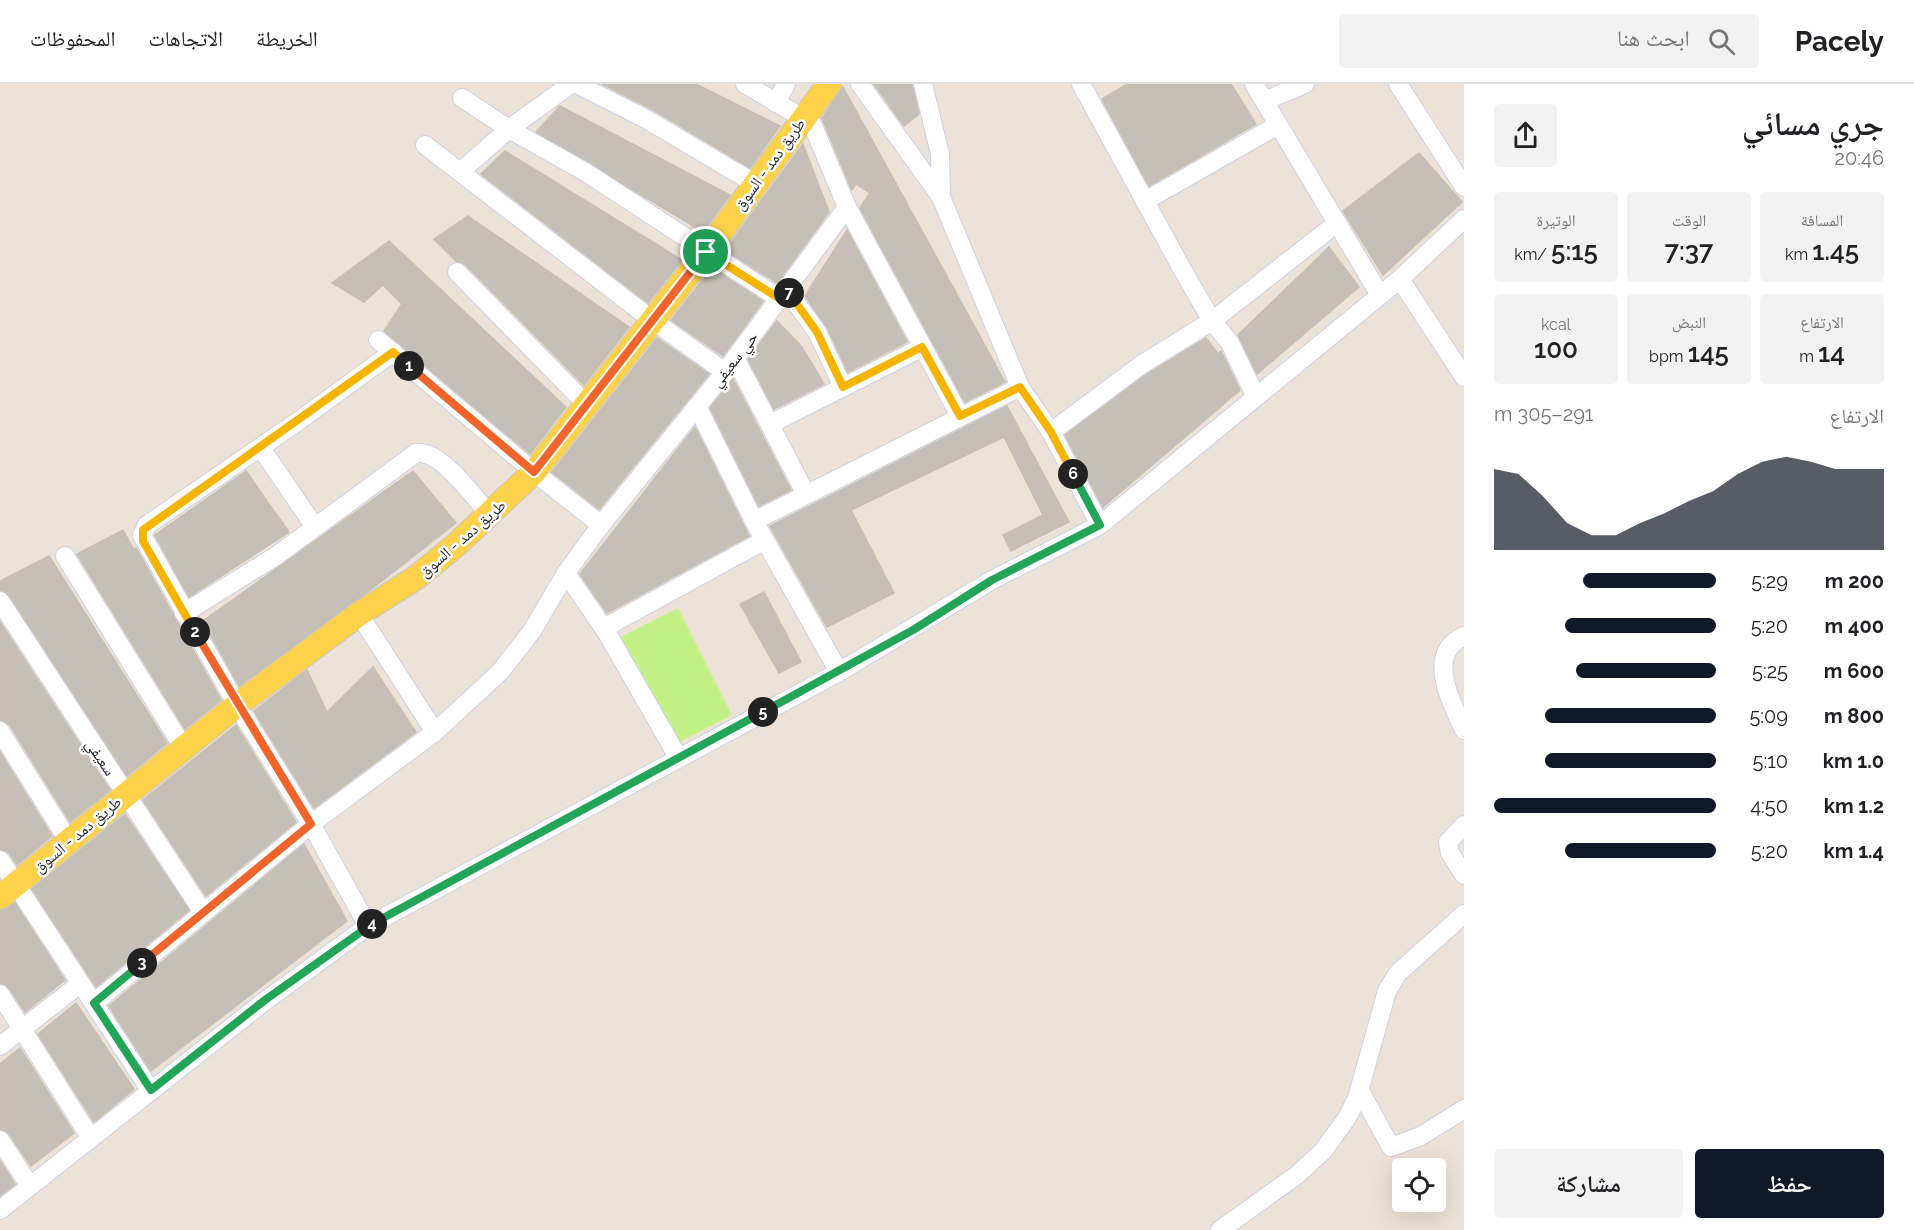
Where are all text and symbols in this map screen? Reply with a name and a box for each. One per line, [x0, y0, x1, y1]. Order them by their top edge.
search box [1339, 14, 1759, 68]
text: ابحث هنا [1617, 25, 1690, 51]
icon: search [1705, 25, 1738, 58]
text: Pacely [1795, 25, 1884, 58]
text: المحفوظات [30, 26, 115, 51]
text: الاتجاهات [148, 26, 223, 51]
text: الخريطة [256, 26, 318, 51]
button: share [1494, 104, 1557, 167]
text: جري مسائي [1742, 104, 1884, 143]
street label: طريق دمد - السوق [730, 115, 810, 215]
text: 20:46 [1835, 146, 1884, 170]
text: الوتيرة [1537, 211, 1575, 230]
text: الوقت [1672, 211, 1706, 230]
text: المسافة [1801, 211, 1843, 230]
pin [680, 226, 731, 277]
icon: arrive [689, 235, 722, 268]
text: 5:15 [1551, 236, 1598, 266]
text: 7:37 [1665, 236, 1713, 266]
text: 1.45 [1812, 236, 1859, 266]
text: /km [1514, 245, 1551, 264]
text: km [1785, 245, 1812, 264]
pin: 7 [774, 278, 804, 308]
text: 7 [785, 283, 793, 302]
text: النبض [1672, 313, 1706, 332]
text: الارتفاع [1800, 313, 1844, 332]
text: kcal [1541, 315, 1571, 334]
street label: حي سعيفي [707, 328, 764, 393]
text: 100 [1534, 334, 1578, 364]
text: 145 [1688, 338, 1729, 368]
text: 14 [1818, 338, 1845, 368]
text: bpm [1649, 347, 1688, 366]
text: m [1799, 347, 1818, 366]
pin: 1 [394, 351, 424, 381]
text: 1 [405, 356, 413, 375]
text: 291–305 m [1494, 402, 1593, 426]
text: الارتفاع [1829, 404, 1884, 428]
pin: 6 [1058, 459, 1088, 489]
text: 6 [1068, 464, 1078, 483]
street label: طريق دمد - السوق [415, 495, 510, 582]
text: 5:29 [1751, 569, 1788, 593]
text: 200 m [1825, 569, 1884, 593]
text: 5:20 [1751, 614, 1788, 638]
text: 400 m [1825, 614, 1884, 638]
pin: 2 [180, 617, 210, 647]
text: 2 [190, 622, 200, 641]
text: 5:25 [1752, 659, 1788, 683]
text: 600 m [1824, 659, 1884, 683]
pin: 5 [748, 697, 778, 727]
text: 5 [759, 702, 767, 721]
text: 5:09 [1749, 704, 1788, 728]
text: 800 m [1824, 704, 1884, 728]
street label: سعيفي [79, 735, 119, 781]
text: 5:10 [1753, 749, 1788, 773]
text: 1.0 km [1823, 749, 1884, 773]
street label: طريق دمد - السوق [29, 792, 126, 877]
text: 4:50 [1750, 794, 1788, 818]
text: 1.2 km [1824, 794, 1884, 818]
text: 5:20 [1751, 839, 1788, 863]
text: 1.4 km [1824, 839, 1884, 863]
pin: 4 [357, 909, 387, 939]
text: 4 [367, 914, 377, 933]
pin: 3 [127, 948, 157, 978]
text: 3 [138, 953, 146, 972]
button: مشاركة [1494, 1149, 1683, 1218]
button: حفظ [1695, 1149, 1884, 1218]
map controls [1392, 1158, 1446, 1212]
button: locate [1392, 1158, 1446, 1212]

